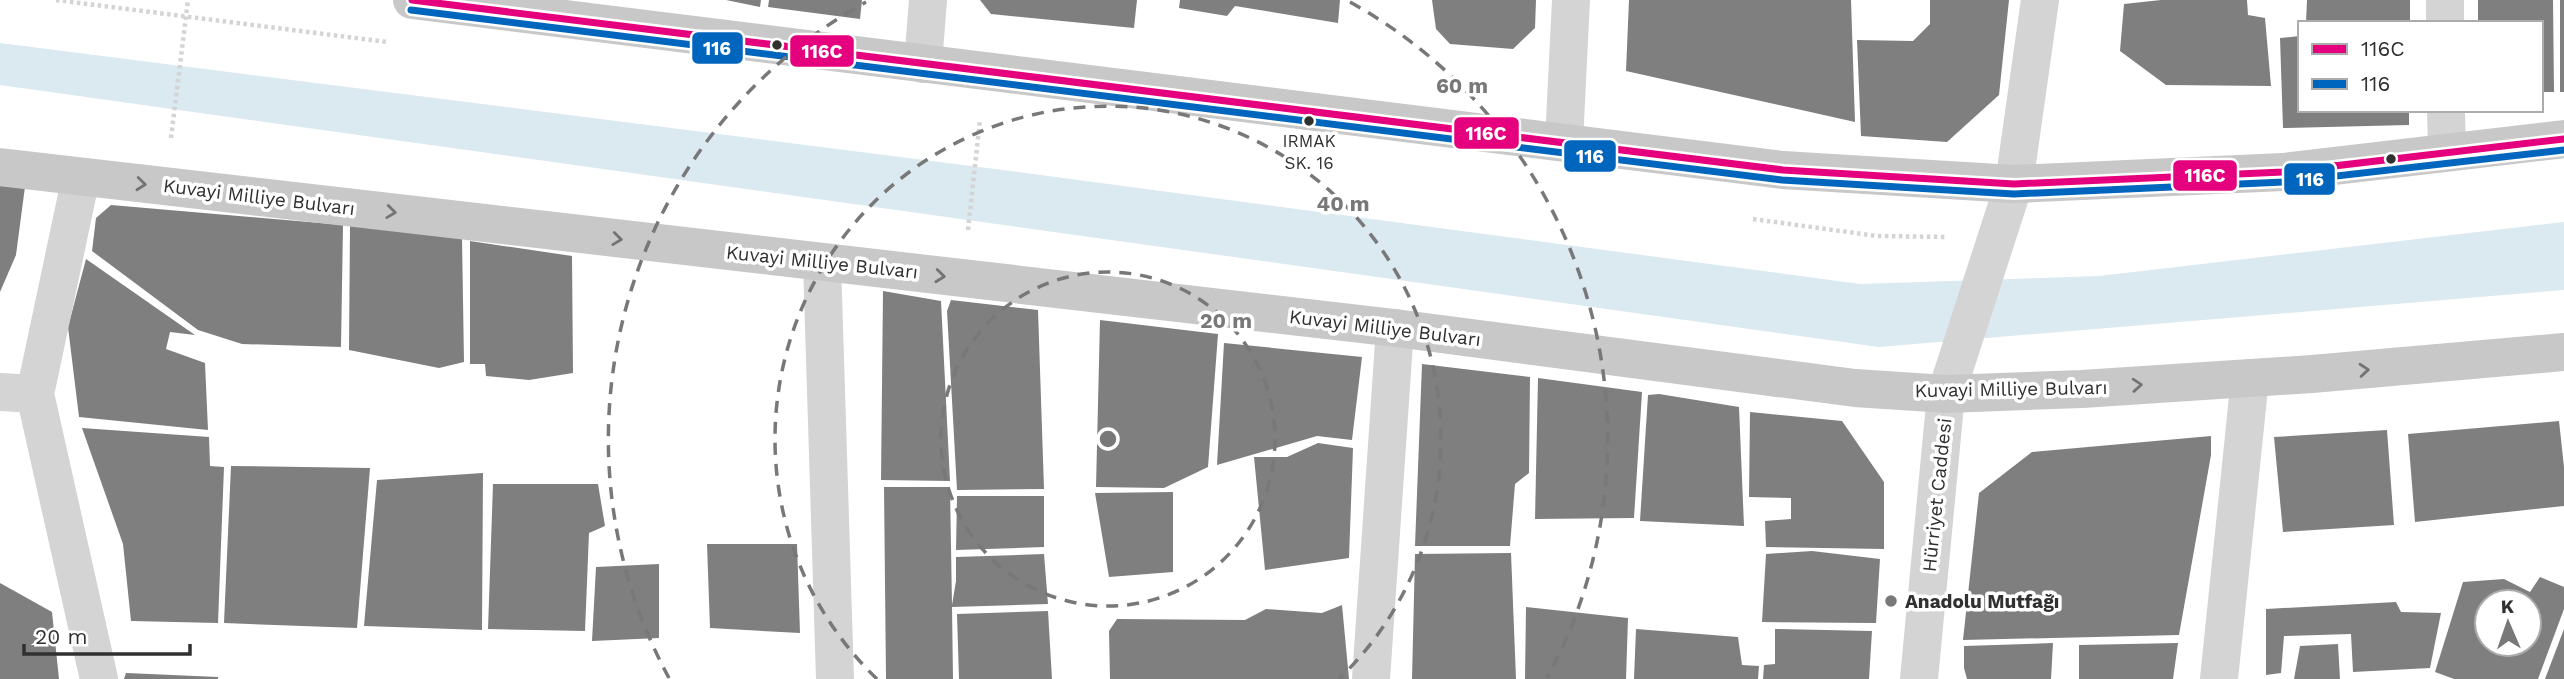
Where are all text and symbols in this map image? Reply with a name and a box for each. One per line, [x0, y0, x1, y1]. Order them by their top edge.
legend [2298, 21, 2543, 112]
line badge: 116 [691, 31, 744, 65]
line badge: 116C [789, 34, 855, 68]
text: 116C [2361, 36, 2405, 61]
text: 116 [703, 37, 731, 60]
unlabelled marker [770, 38, 784, 52]
text: 116C [801, 40, 843, 63]
text: 116 [2361, 71, 2390, 96]
text: 60 m [1436, 73, 1488, 98]
marker: IRMAK SK. 16 [1302, 114, 1316, 128]
line badge: 116C [1453, 116, 1520, 150]
text: 116C [1465, 122, 1507, 145]
place label: IRMAK SK. 16 [1282, 131, 1336, 173]
line badge: 116 [1563, 139, 1617, 173]
text: 116 [1576, 145, 1604, 168]
unlabelled marker [2384, 152, 2398, 166]
line badge: 116C [2172, 159, 2238, 192]
line badge: 116 [2283, 162, 2336, 196]
text: 116C [2184, 164, 2226, 187]
text: 116 [2296, 168, 2324, 191]
street label: Kuvayi Milliye Bulvarı [162, 174, 356, 220]
one-way arrow [135, 176, 147, 191]
text: 40 m [1317, 191, 1369, 216]
one-way arrow [385, 205, 397, 220]
one-way arrow [611, 231, 623, 246]
street label: Kuvayi Milliye Bulvarı [725, 240, 919, 284]
one-way arrow [935, 268, 946, 283]
street label: Kuvayi Milliye Bulvarı [1288, 305, 1482, 351]
text: 20 m [1200, 308, 1252, 333]
one-way arrow [2358, 362, 2369, 377]
street label: Kuvayi Milliye Bulvarı [1914, 376, 2108, 402]
one-way arrow [2132, 378, 2143, 393]
street label: Hürriyet Caddesi [1917, 417, 1957, 573]
centre of rings [1096, 427, 1120, 451]
north arrow [2473, 588, 2543, 658]
place label: Anadolu Mutfağı [1905, 590, 2059, 613]
marker: Anadolu Mutfağı [1883, 593, 1899, 609]
text: K [2500, 595, 2514, 618]
scale bar [24, 612, 191, 656]
text: 20 m [35, 624, 87, 649]

